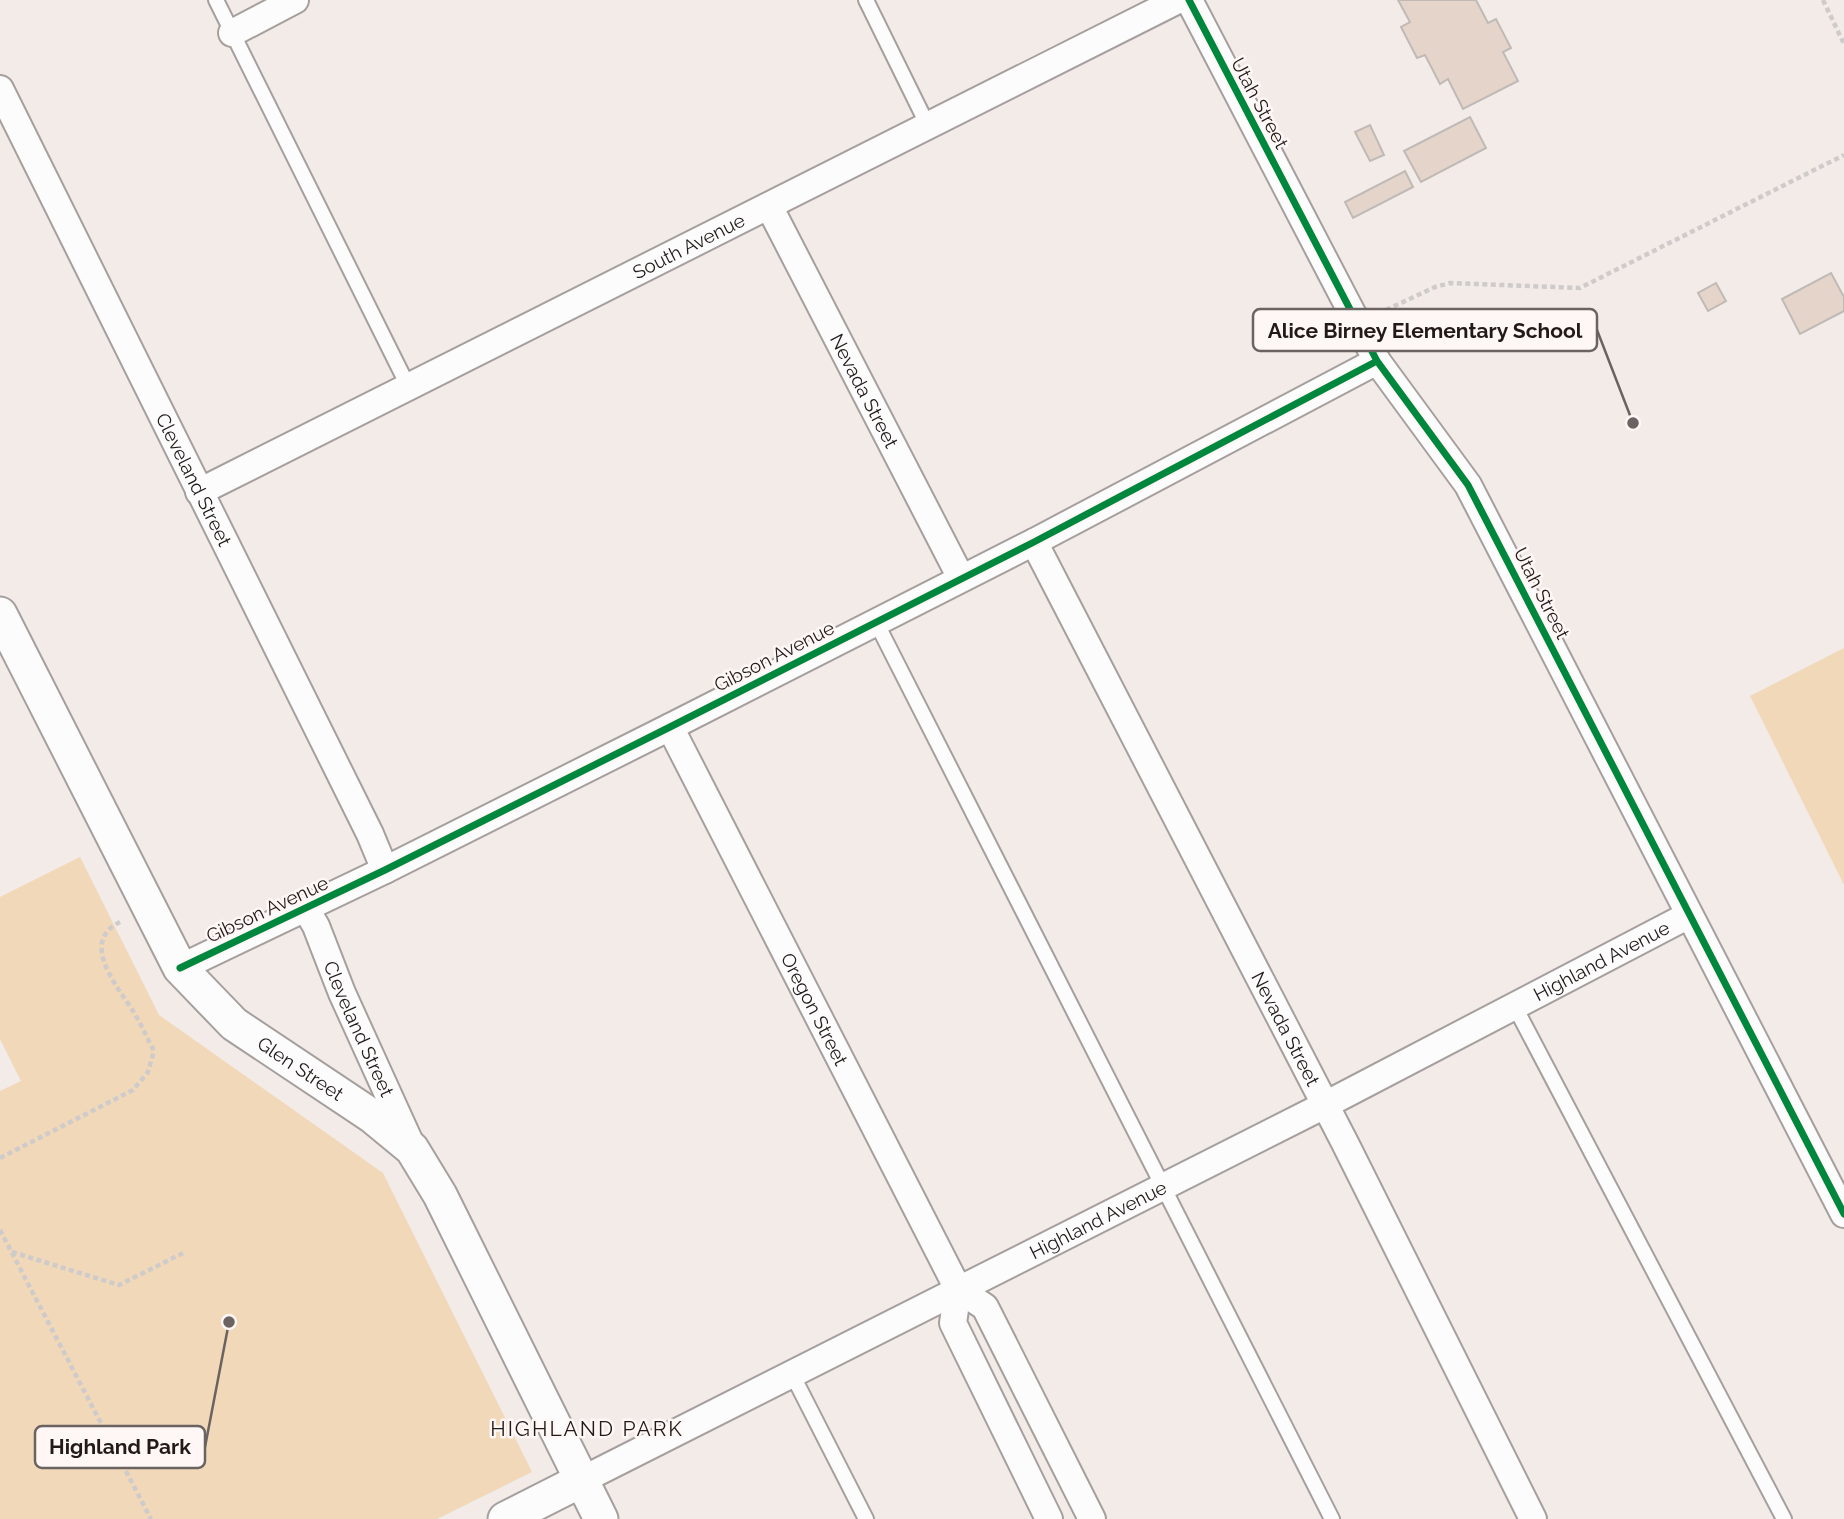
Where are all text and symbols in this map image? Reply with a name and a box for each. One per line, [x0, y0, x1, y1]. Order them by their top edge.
street label: Utah Street [1227, 54, 1293, 153]
street label: South Avenue [629, 209, 748, 283]
callout: Alice Birney Elementary School [1253, 309, 1597, 351]
text: Alice Birney Elementary School [1268, 318, 1583, 343]
street label: Nevada Street [826, 330, 903, 452]
street label: Cleveland Street [152, 409, 237, 550]
street label: Utah Street [1510, 544, 1575, 643]
street label: Gibson Avenue [710, 616, 838, 696]
street label: Gibson Avenue [203, 871, 331, 947]
street label: Highland Avenue [1530, 916, 1673, 1005]
street label: Oregon Street [777, 949, 853, 1070]
street label: Cleveland Street [320, 958, 399, 1100]
street label: Nevada Street [1247, 968, 1325, 1090]
street label: Glen Street [253, 1032, 348, 1105]
street label: Highland Avenue [1026, 1176, 1170, 1263]
district label: HIGHLAND PARK [490, 1416, 684, 1441]
callout: Highland Park [35, 1426, 205, 1468]
text: Highland Park [49, 1434, 191, 1459]

